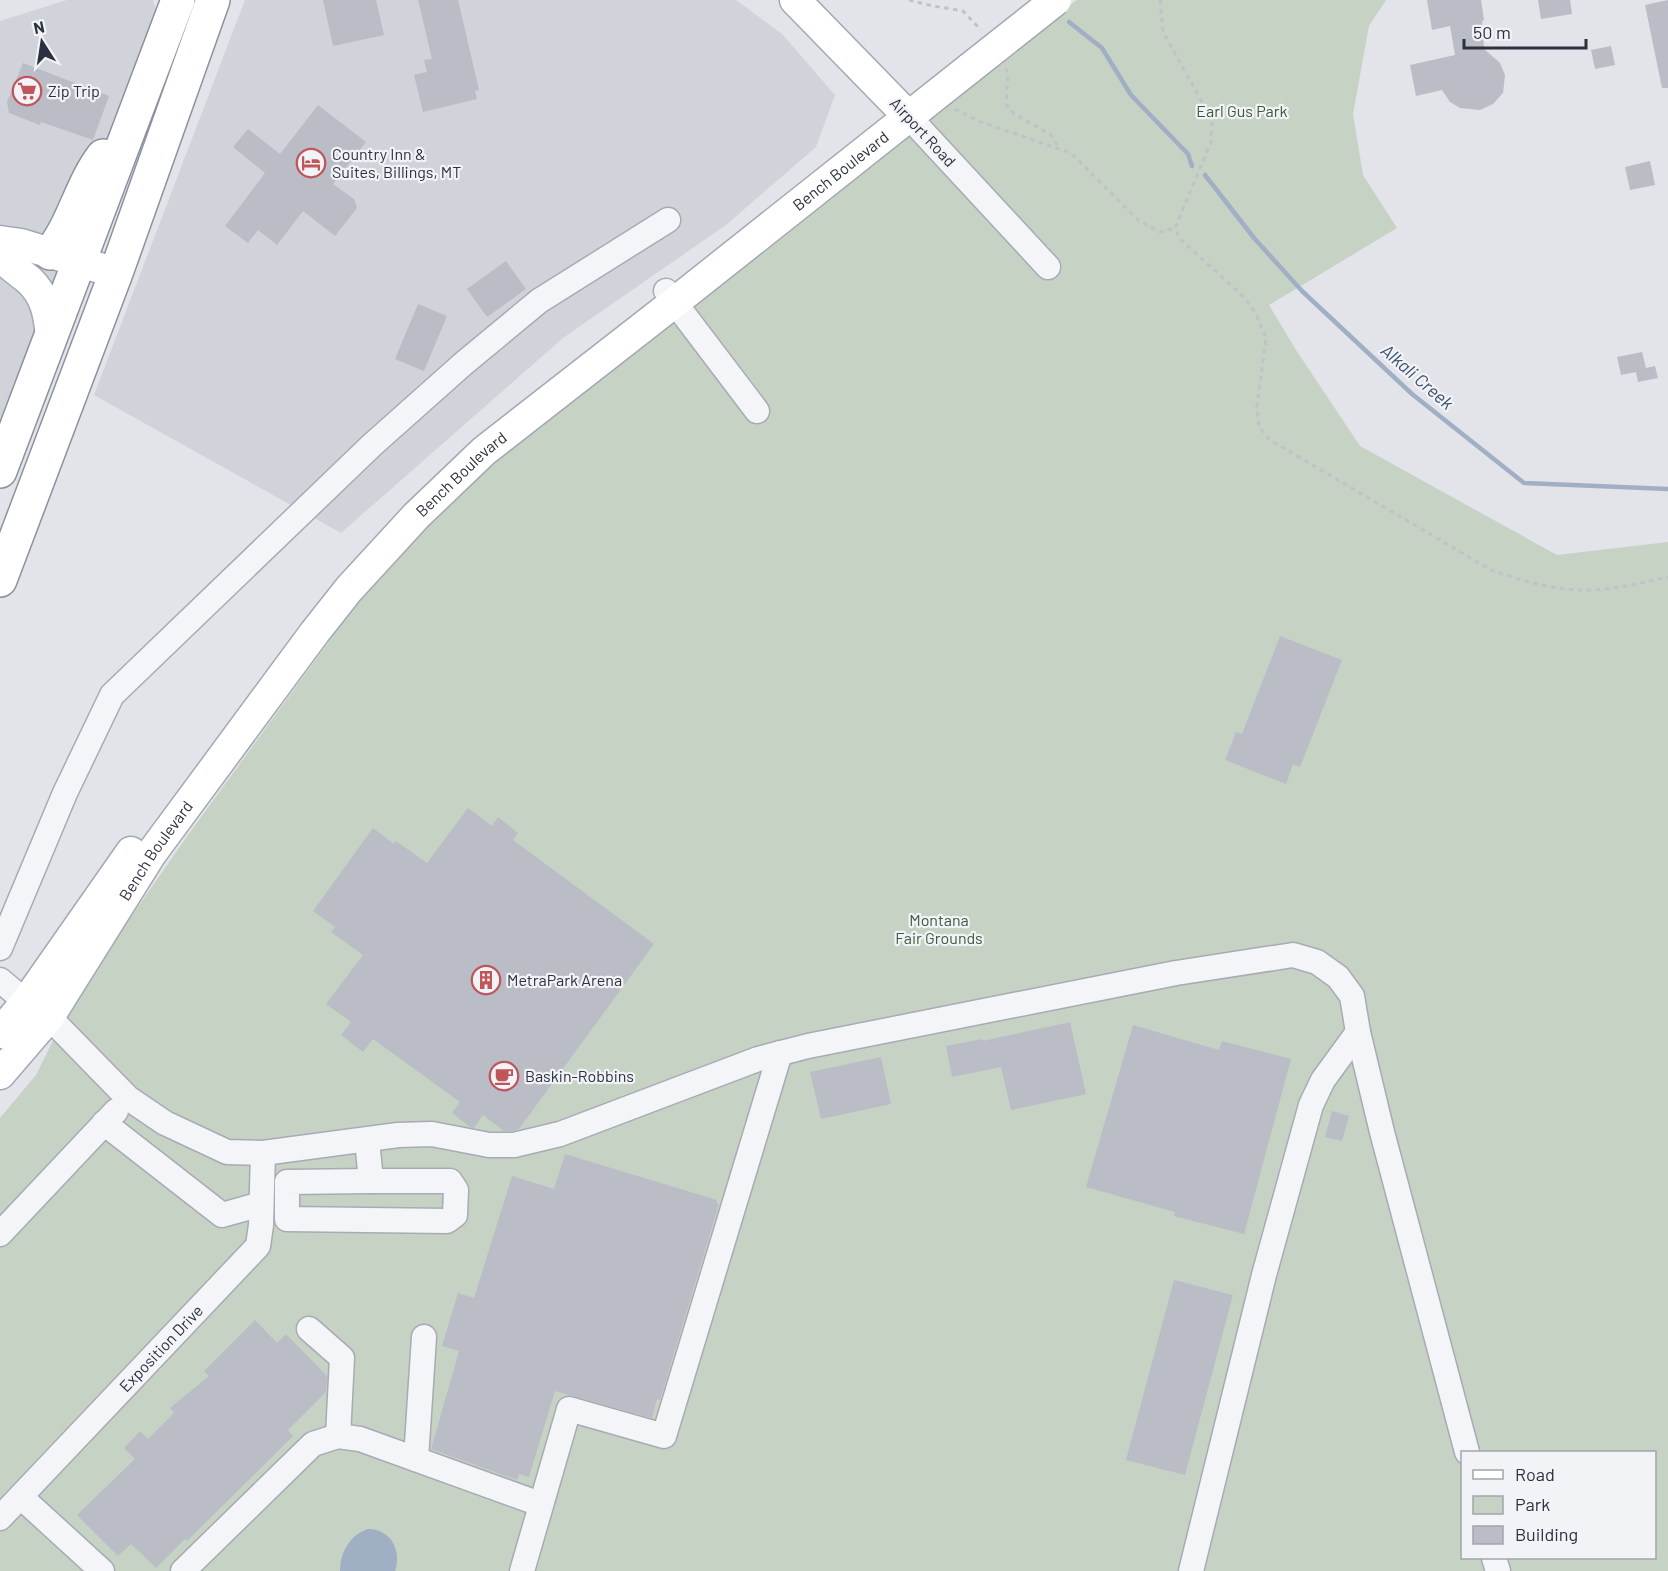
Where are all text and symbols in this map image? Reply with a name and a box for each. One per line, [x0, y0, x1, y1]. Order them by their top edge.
north arrow [12, 12, 72, 72]
scale bar [1464, 12, 1586, 50]
text: N [32, 16, 46, 37]
text: 50 m [1473, 21, 1511, 43]
supermarket icon: Zip Trip [11, 75, 43, 107]
place label: Zip Trip [48, 81, 100, 100]
street label: Airport Road [887, 93, 960, 170]
park label: Earl Gus Park [1196, 101, 1288, 120]
street label: Bench Boulevard [789, 127, 892, 214]
place label: Country Inn & Suites, Billings, MT [332, 144, 461, 181]
hotel icon: Country Inn & Suites, Billings, MT [295, 147, 327, 179]
water label: Alkali Creek [1377, 339, 1459, 414]
street label: Bench Boulevard [411, 427, 510, 520]
street label: Bench Boulevard [115, 797, 196, 904]
park label: Montana Fair Grounds [895, 910, 983, 947]
building icon: MetraPark Arena [470, 964, 502, 996]
place label: MetraPark Arena [507, 970, 622, 989]
cafe icon: Baskin-Robbins [488, 1060, 520, 1092]
place label: Baskin-Robbins [525, 1066, 634, 1085]
street label: Exposition Drive [115, 1300, 206, 1395]
legend [1461, 1451, 1656, 1559]
text: Road [1515, 1463, 1555, 1485]
text: Park [1515, 1493, 1550, 1515]
text: Building [1515, 1523, 1578, 1545]

